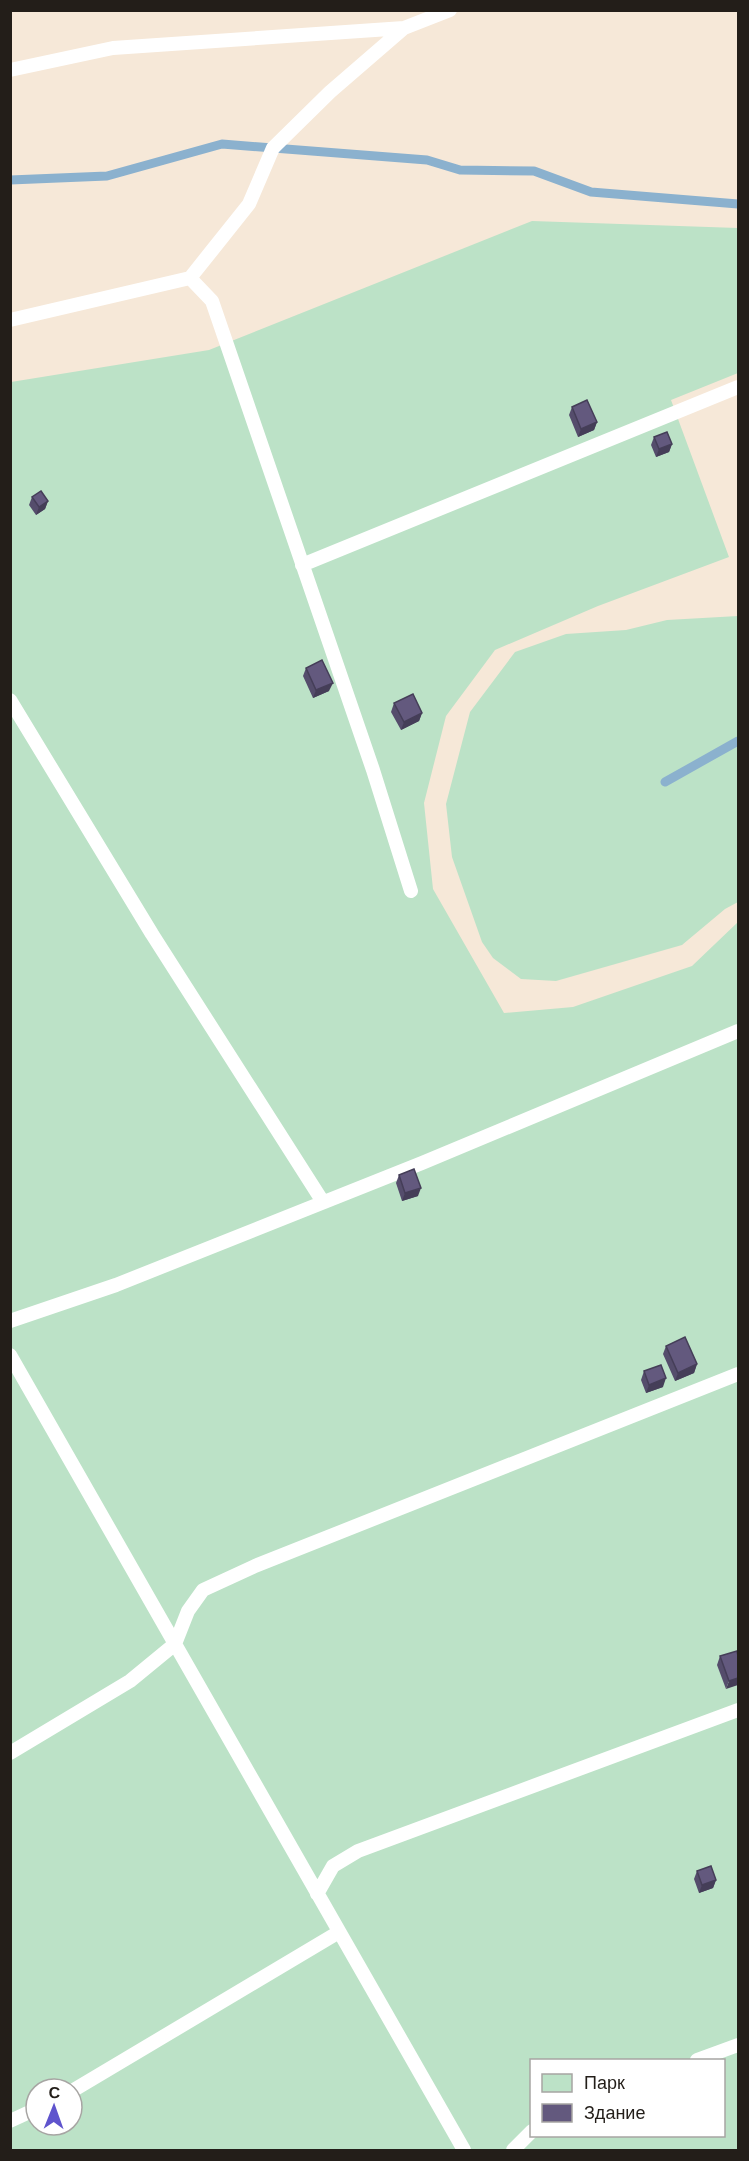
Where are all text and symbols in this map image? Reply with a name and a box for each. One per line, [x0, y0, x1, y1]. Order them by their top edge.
legend [530, 2059, 725, 2137]
text: Парк [584, 2072, 625, 2093]
north arrow [24, 2077, 84, 2137]
text: С [48, 2083, 61, 2102]
text: Здание [584, 2102, 645, 2123]

